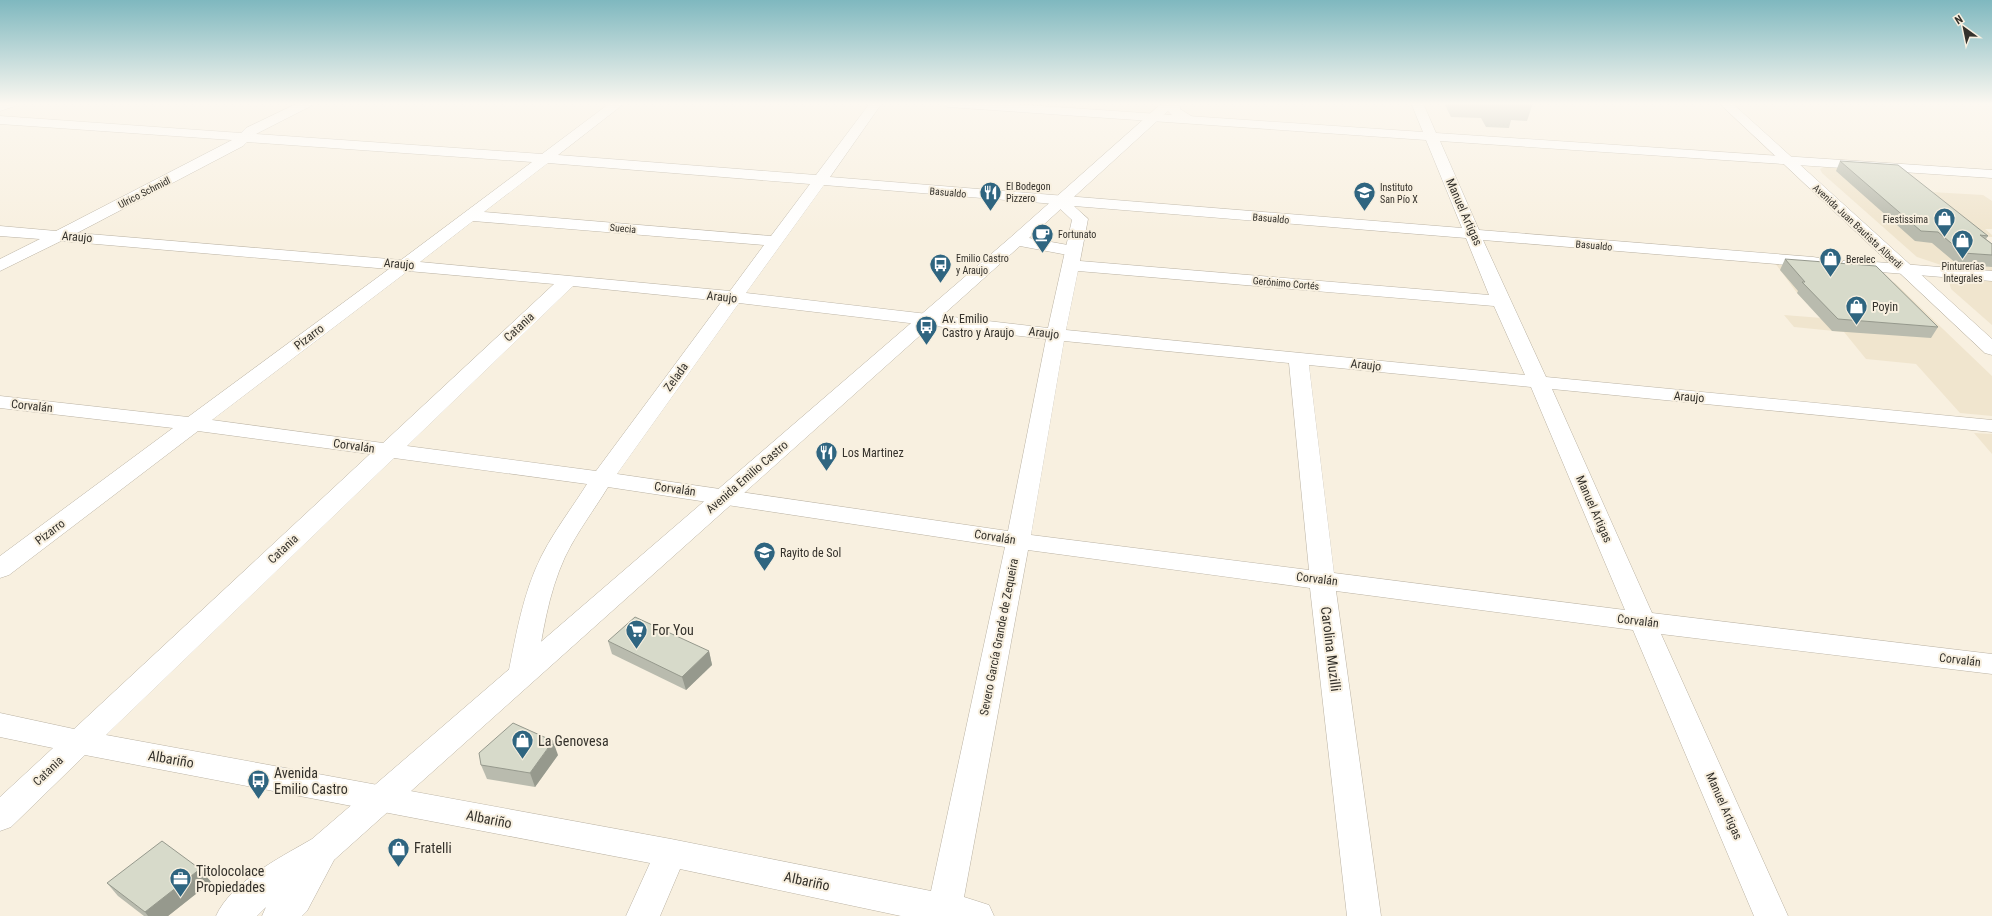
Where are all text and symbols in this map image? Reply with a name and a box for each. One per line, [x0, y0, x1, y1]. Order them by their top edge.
north arrow [1944, 8, 1984, 48]
text: N [1952, 13, 1965, 27]
street label: Ulrico Schmidl [116, 175, 172, 210]
street label: Manuel Artigas [1443, 176, 1485, 248]
restaurant icon: El Bodegon Pizzero [978, 179, 1004, 212]
school or university icon: Instituto San Pío X [1352, 180, 1378, 213]
place label: El Bodegon Pizzero [1006, 181, 1051, 204]
place label: Instituto San Pío X [1380, 182, 1418, 205]
street label: Avenida Juan Bautista Alberdi [1811, 182, 1905, 271]
street label: Basualdo [929, 185, 967, 200]
shop icon: Fiestissima [1931, 206, 1957, 239]
street label: Basualdo [1252, 211, 1290, 226]
place label: Fiestissima [1883, 214, 1928, 225]
cafe icon: Fortunato [1029, 221, 1055, 254]
street label: Suecia [609, 222, 637, 235]
shop icon: Pinturerías Integrales [1950, 227, 1976, 260]
street label: Araujo [61, 229, 93, 245]
place label: Fortunato [1058, 229, 1096, 240]
street label: Basualdo [1575, 238, 1613, 253]
shop icon: Berelec [1818, 246, 1844, 279]
bus stop icon: Emilio Castro y Araujo [927, 251, 953, 284]
place label: Emilio Castro y Araujo [956, 253, 1009, 276]
place label: Berelec [1846, 254, 1876, 265]
street label: Araujo [383, 256, 415, 272]
place label: Pinturerías Integrales [1942, 261, 1985, 284]
street label: Gerónimo Cortés [1252, 275, 1320, 292]
street label: Araujo [706, 288, 738, 306]
shop icon: Poyin [1843, 294, 1869, 327]
place label: Poyin [1872, 300, 1898, 314]
street label: Catania [501, 309, 537, 344]
place label: Av. Emilio Castro y Araujo [942, 312, 1014, 340]
bus stop icon: Av. Emilio Castro y Araujo [913, 313, 939, 346]
street label: Pizarro [291, 321, 327, 353]
street label: Araujo [1028, 324, 1060, 342]
street label: Araujo [1350, 356, 1382, 374]
street label: Zelada [661, 360, 691, 394]
street label: Araujo [1673, 389, 1705, 405]
street label: Corvalán [11, 397, 54, 415]
street label: Corvalán [332, 436, 376, 456]
street label: Avenida Emilio Castro [703, 438, 791, 516]
restaurant icon: Los Martinez [813, 440, 839, 473]
place label: Los Martinez [842, 446, 904, 460]
street label: Manuel Artigas [1573, 473, 1615, 545]
street label: Corvalán [653, 479, 697, 499]
street label: Pizarro [32, 516, 68, 548]
street label: Corvalán [973, 527, 1017, 547]
street label: Catania [265, 531, 301, 566]
school or university icon: Rayito de Sol [751, 540, 777, 573]
place label: Rayito de Sol [780, 546, 841, 560]
street label: Severo García Grande de Zequeira [977, 557, 1021, 717]
street label: Corvalán [1295, 570, 1339, 589]
street label: Carolina Muzilli [1318, 606, 1344, 692]
street label: Corvalán [1616, 612, 1660, 631]
supermarket icon: For You [623, 617, 649, 650]
place label: For You [652, 622, 694, 638]
street label: Corvalán [1938, 651, 1982, 670]
shop icon: La Genovesa [509, 728, 535, 761]
place label: La Genovesa [538, 733, 609, 749]
street label: Albariño [147, 747, 195, 771]
street label: Catania [30, 753, 66, 789]
place label: Avenida Emilio Castro [274, 765, 348, 797]
bus stop icon: Avenida Emilio Castro [245, 768, 271, 801]
street label: Manuel Artigas [1703, 770, 1745, 842]
street label: Albariño [465, 807, 513, 831]
shop icon: Fratelli [385, 835, 411, 868]
place label: Fratelli [414, 840, 452, 856]
place label: Titolocolace Propiedades [196, 863, 265, 895]
office icon: Titolocolace Propiedades [168, 866, 194, 899]
street label: Albariño [783, 868, 831, 894]

